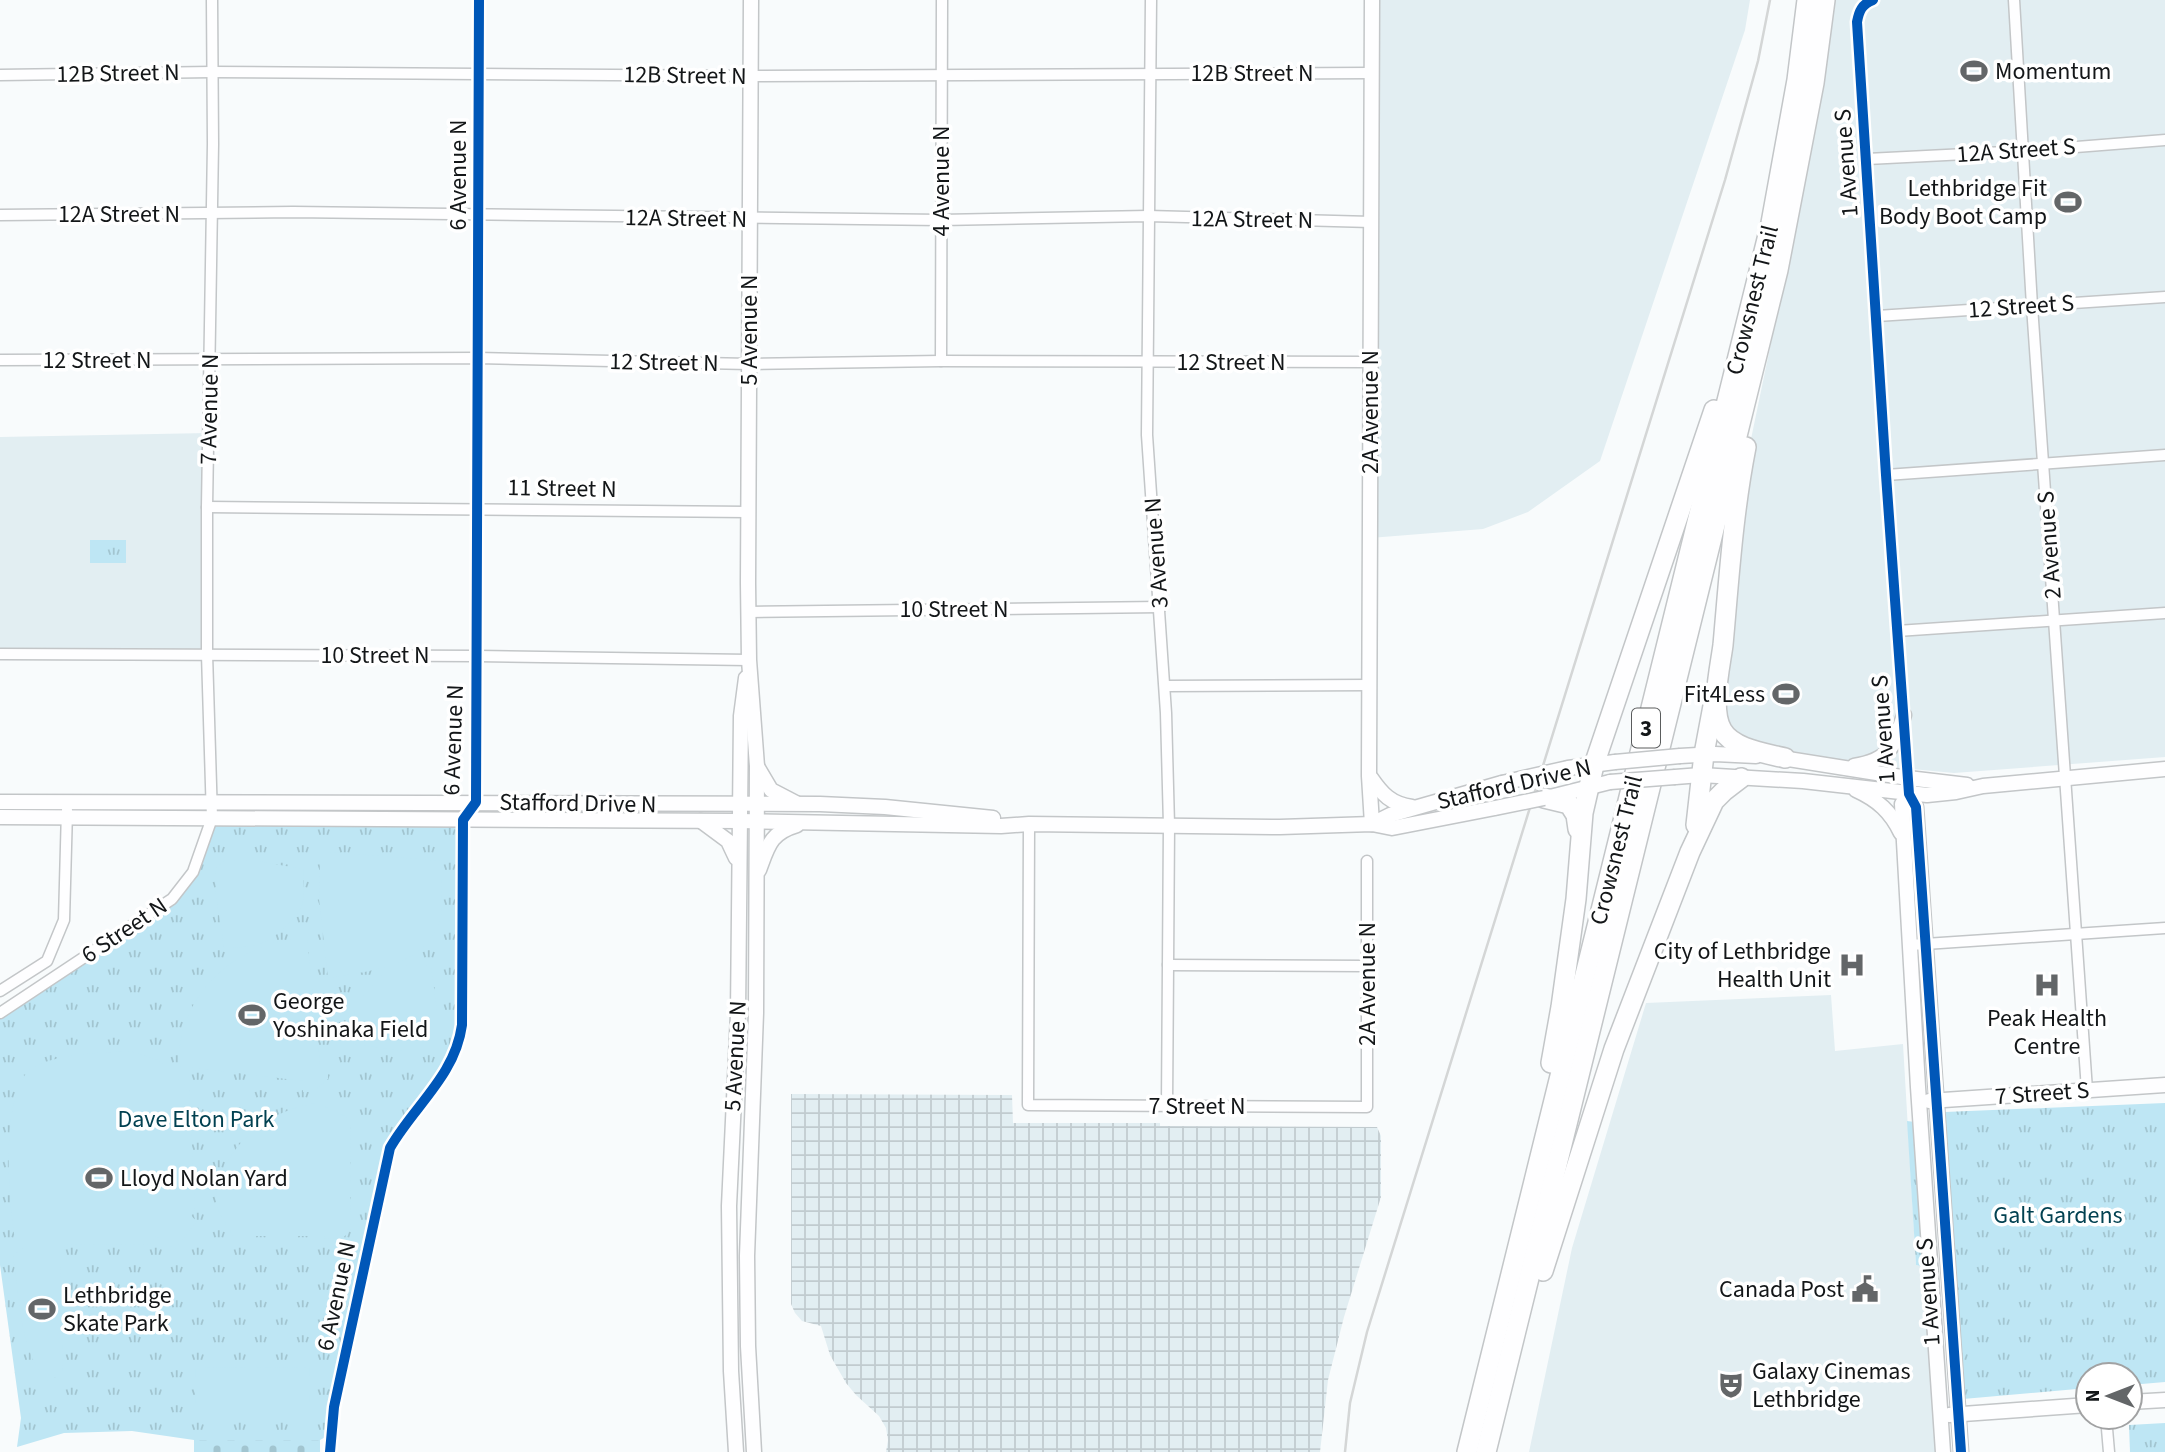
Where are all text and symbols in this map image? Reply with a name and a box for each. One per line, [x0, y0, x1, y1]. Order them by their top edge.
place label: Momentum [1995, 54, 2111, 89]
street label: 12B Street N [56, 55, 180, 92]
street label: 12B Street N [1190, 56, 1314, 91]
sports icon: Momentum [1959, 56, 1989, 86]
street label: 12B Street N [623, 57, 747, 94]
street label: 1 Avenue S [1825, 108, 1868, 218]
street label: 6 Avenue N [441, 119, 476, 231]
street label: 4 Avenue N [924, 125, 959, 237]
street label: 12A Street S [1955, 129, 2077, 172]
place label: Lethbridge Fit Body Boot Camp [1879, 171, 2047, 234]
sports icon: Lethbridge Fit Body Boot Camp [2053, 187, 2083, 217]
street label: 12A Street N [58, 197, 180, 232]
street label: 12A Street N [625, 200, 747, 237]
street label: 12A Street N [1191, 201, 1313, 238]
street label: Crowsnest Trail [1717, 222, 1788, 379]
street label: 5 Avenue N [732, 274, 767, 386]
street label: 12 Street S [1967, 285, 2075, 328]
street label: 12 Street N [42, 343, 152, 378]
street label: 12 Street N [609, 344, 719, 381]
street label: 12 Street N [1176, 345, 1286, 380]
street label: 2A Avenue N [1353, 350, 1388, 474]
street label: 7 Avenue N [191, 353, 228, 465]
street label: 11 Street N [507, 470, 617, 507]
street label: 2 Avenue S [2028, 490, 2071, 600]
street label: 3 Avenue N [1135, 496, 1178, 610]
street label: 10 Street N [899, 592, 1009, 627]
street label: 10 Street N [320, 638, 430, 673]
street label: 1 Avenue S [1862, 674, 1905, 784]
place label: Fit4Less [1684, 677, 1765, 712]
sports icon: Fit4Less [1771, 679, 1801, 709]
street label: 6 Avenue N [434, 684, 473, 796]
road number: 3 [1632, 708, 1660, 748]
street label: Stafford Drive N [1434, 750, 1595, 819]
street label: Crowsnest Trail [1581, 772, 1652, 929]
street label: Stafford Drive N [499, 785, 657, 822]
street label: 6 Street N [74, 889, 174, 972]
street label: 2A Avenue N [1350, 922, 1385, 1046]
place label: City of Lethbridge Health Unit [1654, 934, 1831, 997]
hospital icon: City of Lethbridge Health Unit [1837, 950, 1867, 980]
hospital icon: Peak Health Centre [2032, 970, 2062, 1000]
place label: George Yoshinaka Field [272, 984, 428, 1047]
sports icon: George Yoshinaka Field [237, 1000, 267, 1030]
street label: 5 Avenue N [715, 1000, 756, 1112]
place label: Peak Health Centre [1987, 1001, 2107, 1064]
street label: 7 Street S [1994, 1073, 2090, 1114]
street label: 7 Street N [1148, 1089, 1246, 1124]
park label: Dave Elton Park [117, 1102, 275, 1137]
place label: Lloyd Nolan Yard [120, 1161, 288, 1196]
sports icon: Lloyd Nolan Yard [84, 1163, 114, 1193]
park label: Galt Gardens [1993, 1198, 2123, 1233]
street label: 1 Avenue S [1907, 1237, 1950, 1347]
street label: 6 Avenue N [308, 1238, 365, 1354]
place label: Canada Post [1719, 1272, 1844, 1307]
public building icon: Canada Post [1850, 1274, 1880, 1304]
place label: Lethbridge Skate Park [63, 1278, 172, 1341]
sports icon: Lethbridge Skate Park [27, 1294, 57, 1324]
place label: Galaxy Cinemas Lethbridge [1752, 1354, 1911, 1417]
north arrow [2074, 1361, 2144, 1431]
theatre icon: Galaxy Cinemas Lethbridge [1716, 1370, 1746, 1400]
text: N [2080, 1390, 2107, 1402]

